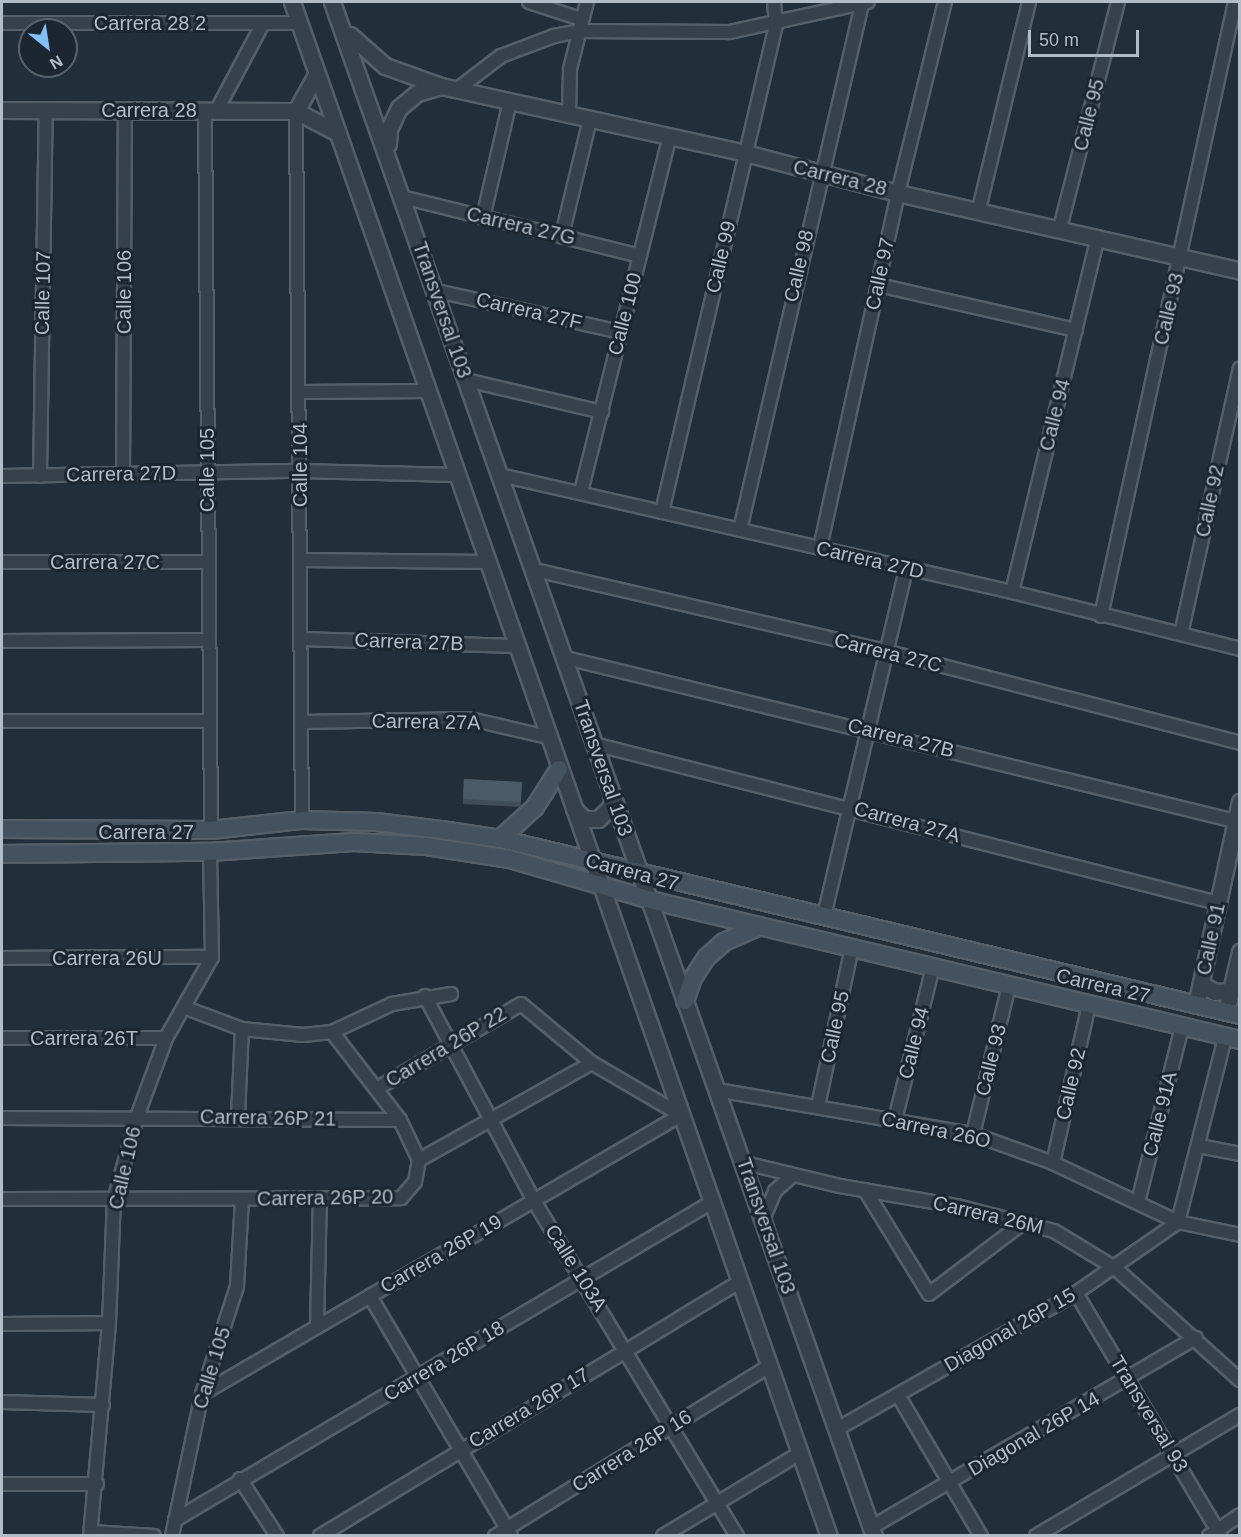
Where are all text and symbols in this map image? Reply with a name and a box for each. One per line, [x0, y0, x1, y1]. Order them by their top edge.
street label: Carrera 28 2 [94, 11, 206, 35]
north arrow [18, 18, 78, 78]
scale bar [1031, 18, 1142, 56]
text: 50 m [1039, 30, 1079, 50]
text: N [47, 52, 66, 73]
street label: Calle 95 [1068, 76, 1110, 154]
street label: Carrera 28 [101, 98, 197, 122]
street label: Carrera 28 [791, 155, 889, 201]
street label: Carrera 27G [464, 202, 578, 250]
street label: Calle 99 [701, 219, 741, 295]
street label: Calle 98 [779, 228, 819, 304]
street label: Calle 97 [861, 236, 899, 312]
street label: Transversal 103 [407, 239, 477, 381]
street label: Calle 106 [112, 250, 136, 334]
street label: Calle 107 [30, 251, 56, 335]
street label: Calle 100 [603, 270, 647, 358]
street label: Calle 93 [1149, 271, 1189, 347]
street label: Carrera 27F [474, 287, 584, 335]
street label: Calle 94 [1034, 376, 1076, 454]
street label: Calle 104 [288, 423, 312, 507]
street label: Calle 105 [195, 428, 219, 512]
street label: Carrera 27D [66, 461, 176, 487]
street label: Calle 92 [1191, 463, 1229, 539]
street label: Carrera 27D [814, 536, 926, 584]
street label: Carrera 27C [50, 550, 160, 574]
street label: Carrera 27B [354, 628, 464, 656]
street label: Carrera 27C [832, 628, 944, 678]
street label: Transversal 103 [568, 697, 638, 839]
street label: Carrera 27A [371, 709, 481, 735]
street label: Carrera 27B [845, 713, 957, 763]
street label: Carrera 27A [851, 796, 963, 848]
street label: Carrera 27 [98, 820, 194, 844]
street label: Carrera 27 [583, 848, 681, 896]
street label: Calle 91 [1192, 901, 1230, 977]
street label: Carrera 26U [52, 946, 162, 970]
street label: Carrera 27 [1054, 964, 1152, 1008]
street label: Calle 95 [816, 989, 854, 1065]
street label: Carrera 26P 22 [381, 1002, 511, 1092]
street label: Calle 94 [893, 1004, 935, 1082]
street label: Calle 93 [970, 1021, 1012, 1099]
street label: Carrera 26T [30, 1026, 138, 1050]
street label: Calle 92 [1051, 1046, 1091, 1122]
street label: Calle 91A [1138, 1069, 1182, 1159]
street label: Carrera 26P 21 [199, 1105, 337, 1131]
street label: Carrera 26O [879, 1107, 993, 1153]
street label: Calle 106 [104, 1124, 146, 1212]
street label: Transversal 103 [731, 1155, 801, 1297]
street label: Carrera 26P 20 [256, 1185, 394, 1211]
street label: Carrera 26M [931, 1191, 1045, 1239]
street label: Carrera 26P 19 [376, 1209, 506, 1299]
street label: Calle 103A [540, 1220, 612, 1316]
street label: Diagonal 26P 15 [940, 1283, 1080, 1377]
street label: Carrera 26P 18 [379, 1316, 509, 1406]
street label: Calle 105 [188, 1324, 236, 1412]
street label: Transversal 93 [1105, 1351, 1193, 1477]
street label: Carrera 26P 17 [464, 1363, 594, 1453]
street label: Diagonal 26P 14 [964, 1387, 1104, 1481]
street label: Carrera 26P 16 [568, 1405, 696, 1497]

